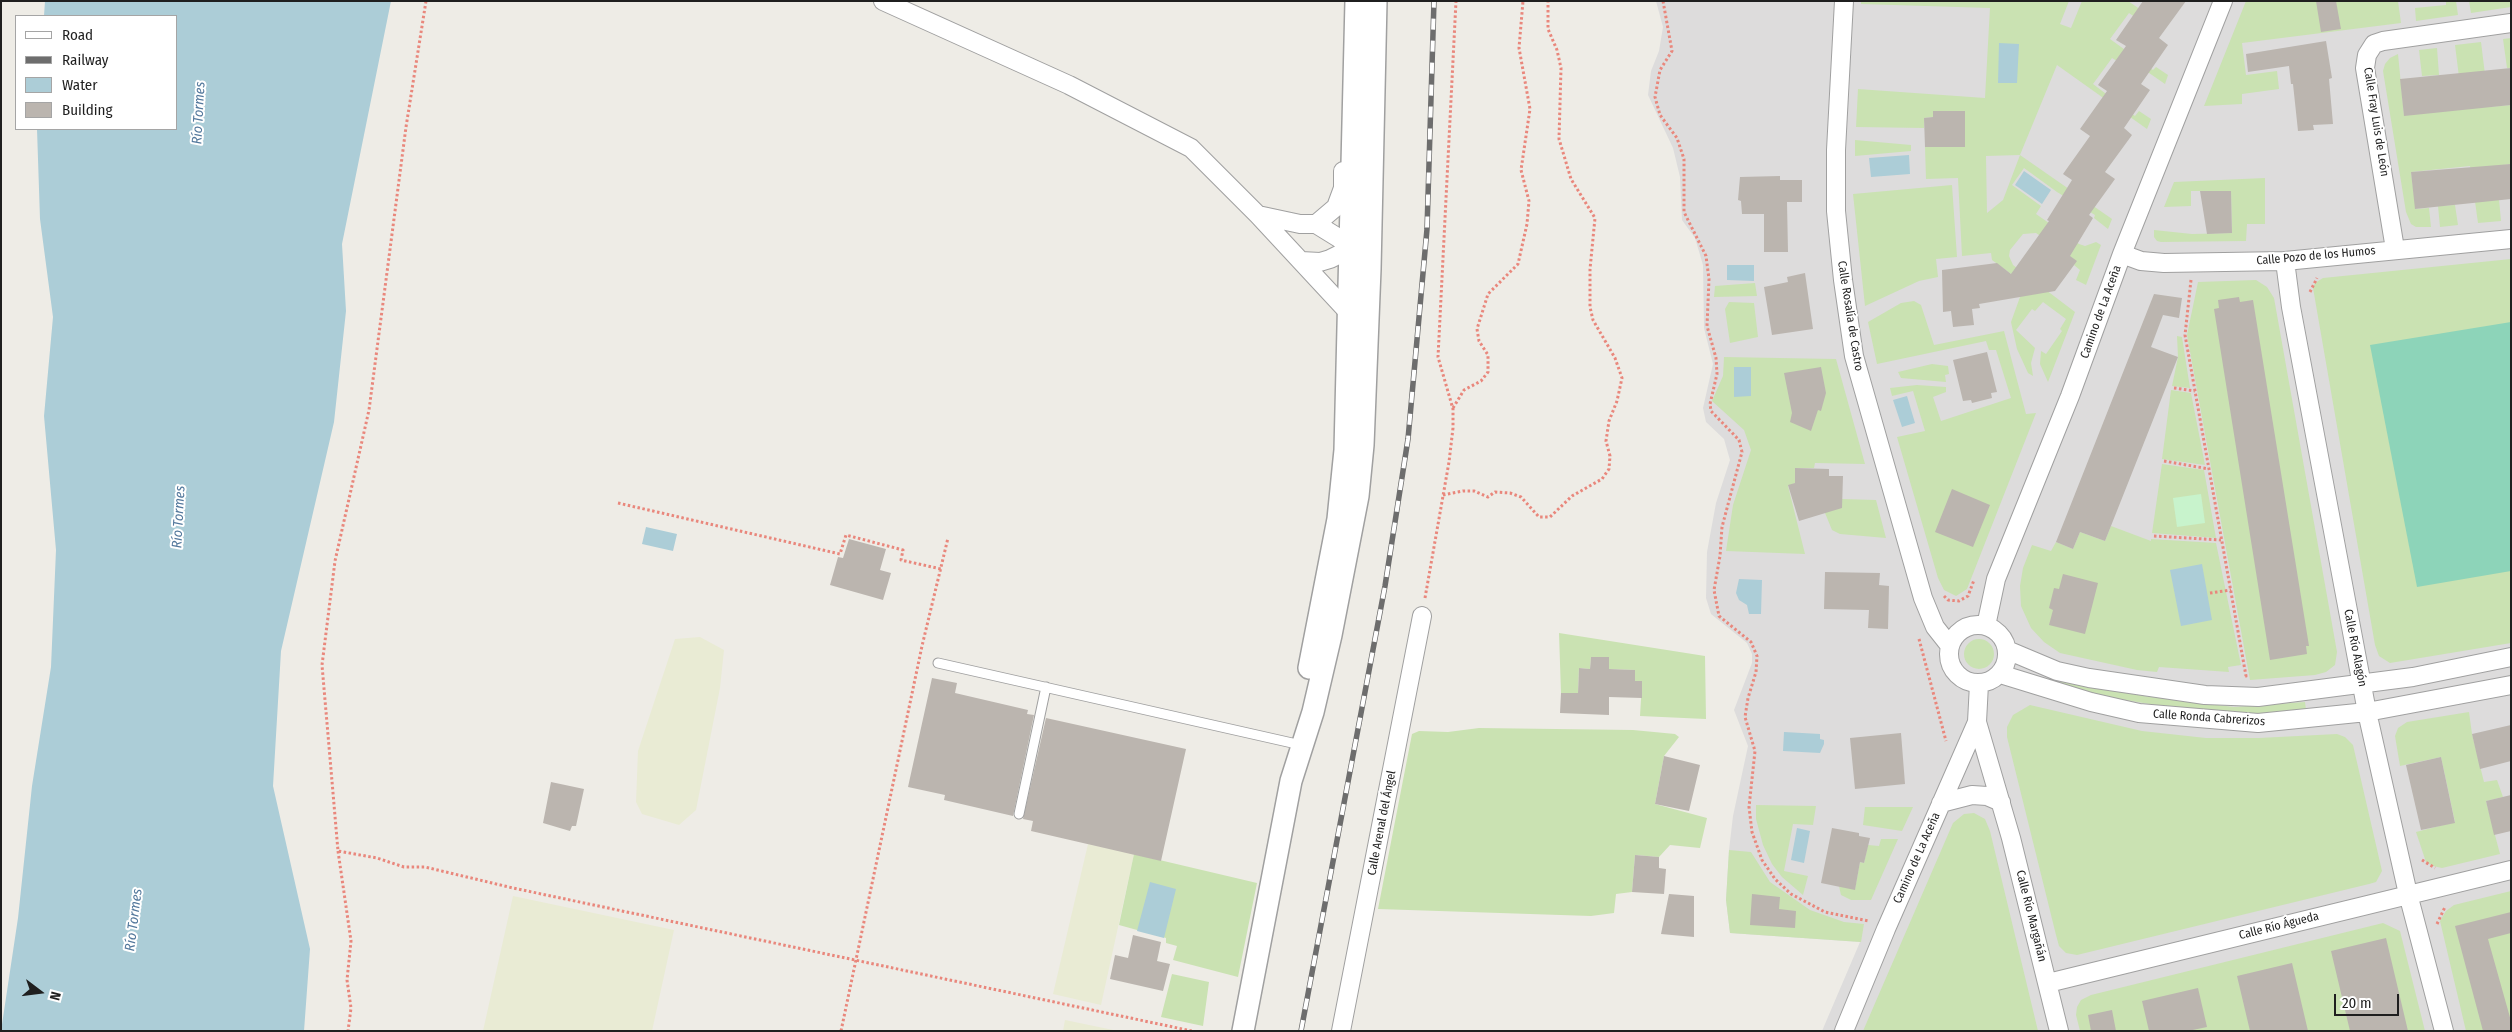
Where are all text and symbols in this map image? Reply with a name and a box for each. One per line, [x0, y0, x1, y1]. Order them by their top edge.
legend [15, 15, 178, 130]
text: Road [62, 26, 93, 44]
text: Railway [62, 51, 109, 69]
street label: Calle Fray Luis de León [2360, 66, 2392, 178]
text: Water [62, 76, 97, 94]
water label: Río Tormes [189, 81, 209, 145]
text: Building [62, 101, 113, 119]
street label: Calle Pozo de los Humos [2256, 244, 2376, 268]
street label: Calle Rosalía de Castro [1834, 260, 1866, 372]
street label: Camino de La Aceña [2077, 263, 2125, 361]
water label: Río Tormes [169, 485, 189, 549]
street label: Calle Río Alagón [2340, 608, 2370, 688]
street label: Calle Ronda Cabrerizos [2153, 707, 2265, 729]
street label: Calle Arenal del Ángel [1365, 769, 1399, 877]
street label: Camino de La Aceña [1890, 810, 1944, 906]
street label: Calle Río Margañán [2013, 869, 2049, 963]
water label: Río Tormes [122, 888, 146, 952]
street label: Calle Río Águeda [2238, 909, 2320, 943]
north arrow [15, 967, 65, 1017]
scale bar [2337, 984, 2402, 1016]
text: N [46, 990, 64, 1002]
text: 20 m [2342, 994, 2372, 1012]

